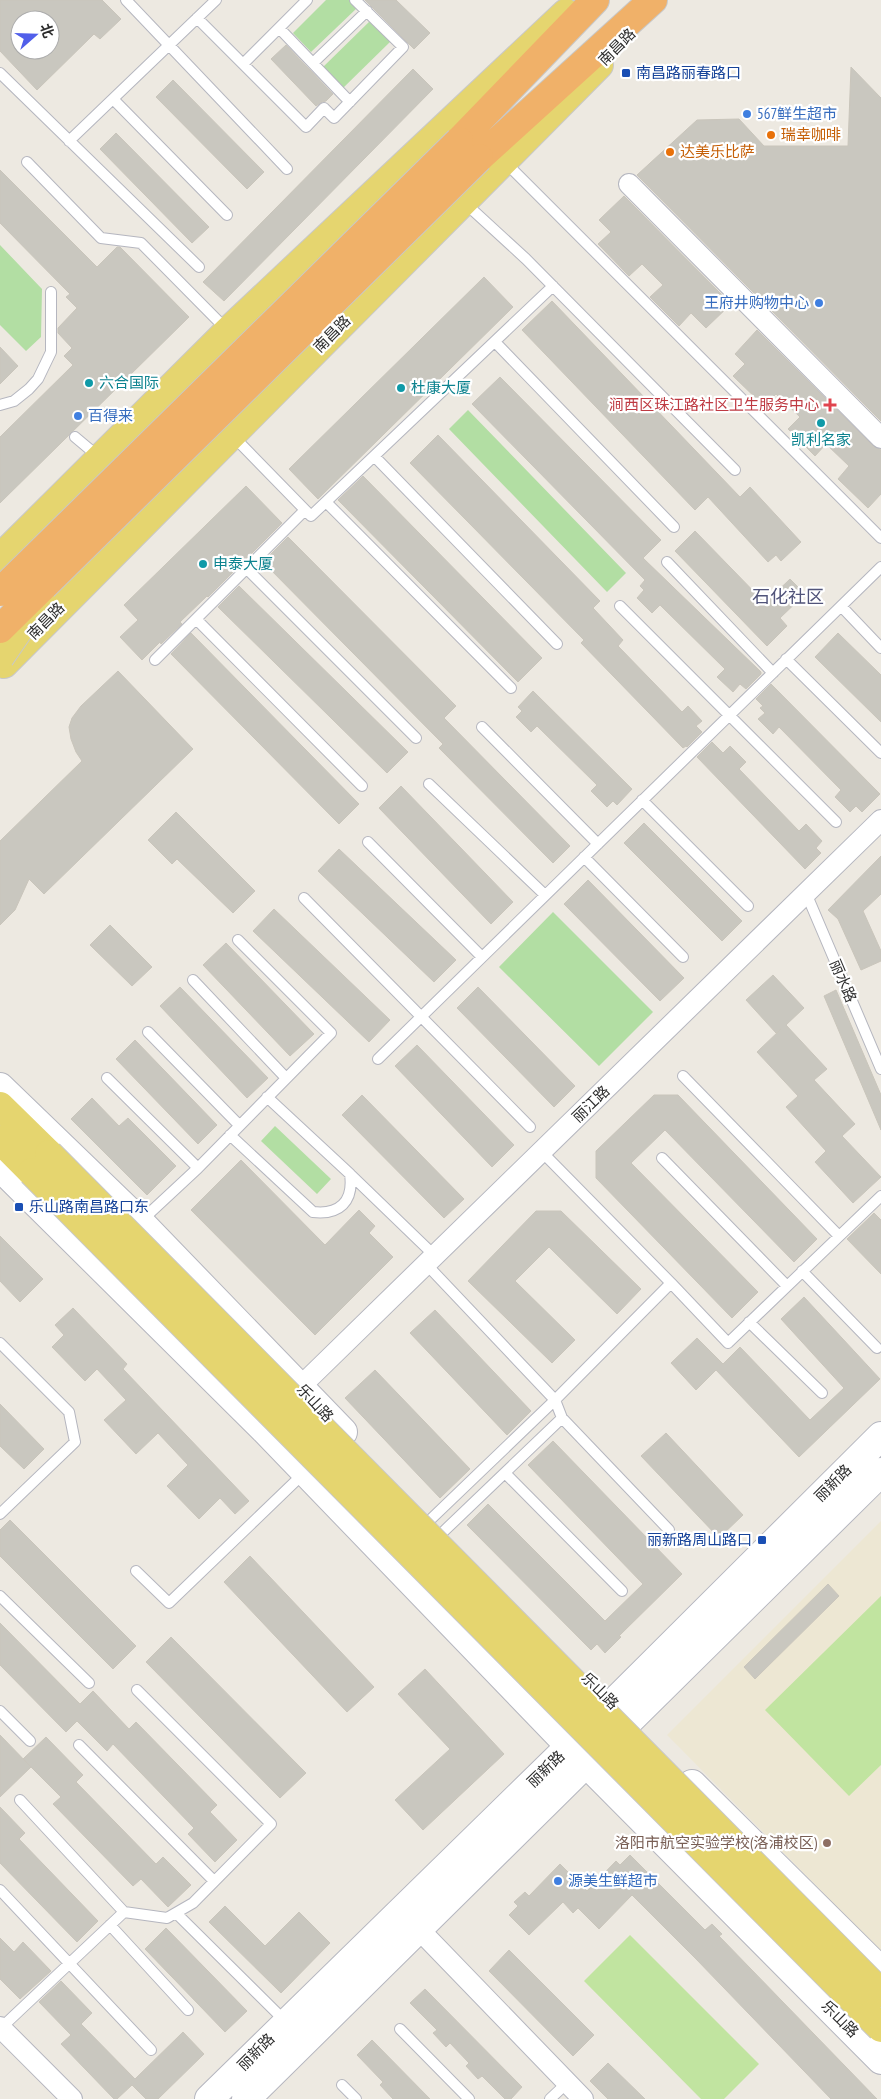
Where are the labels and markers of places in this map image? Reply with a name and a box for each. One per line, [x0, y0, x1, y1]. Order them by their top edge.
place label: 南昌路丽春路口 [636, 63, 741, 82]
marker: 南昌路丽春路口 [620, 67, 632, 79]
place label: 567鲜生超市 [757, 104, 837, 123]
marker: 567鲜生超市 [741, 108, 753, 120]
place label: 瑞幸咖啡 [781, 125, 841, 144]
marker: 瑞幸咖啡 [765, 129, 777, 141]
place label: 达美乐比萨 [680, 142, 755, 161]
marker: 达美乐比萨 [664, 146, 676, 158]
place label: 王府井购物中心 [704, 293, 809, 312]
marker: 王府井购物中心 [813, 297, 825, 309]
place label: 六合国际 [99, 373, 159, 392]
marker: 六合国际 [83, 377, 95, 389]
place label: 杜康大厦 [411, 378, 471, 397]
marker: 杜康大厦 [395, 382, 407, 394]
place label: 涧西区珠江路社区卫生服务中心 [609, 395, 819, 414]
marker: 涧西区珠江路社区卫生服务中心 [823, 398, 837, 412]
place label: 百得来 [88, 406, 133, 425]
marker: 百得来 [72, 410, 84, 422]
marker: 凯利名家 [815, 417, 827, 429]
place label: 凯利名家 [791, 430, 851, 449]
place label: 申泰大厦 [213, 554, 273, 573]
marker: 申泰大厦 [197, 558, 209, 570]
place label: 乐山路南昌路口东 [29, 1197, 149, 1216]
marker: 乐山路南昌路口东 [13, 1201, 25, 1213]
place label: 丽新路周山路口 [647, 1530, 752, 1549]
marker: 丽新路周山路口 [756, 1534, 768, 1546]
place label: 洛阳市航空实验学校(洛浦校区) [615, 1833, 817, 1852]
marker: 洛阳市航空实验学校(洛浦校区) [821, 1837, 833, 1849]
place label: 源美生鲜超市 [568, 1871, 658, 1890]
marker: 源美生鲜超市 [552, 1875, 564, 1887]

